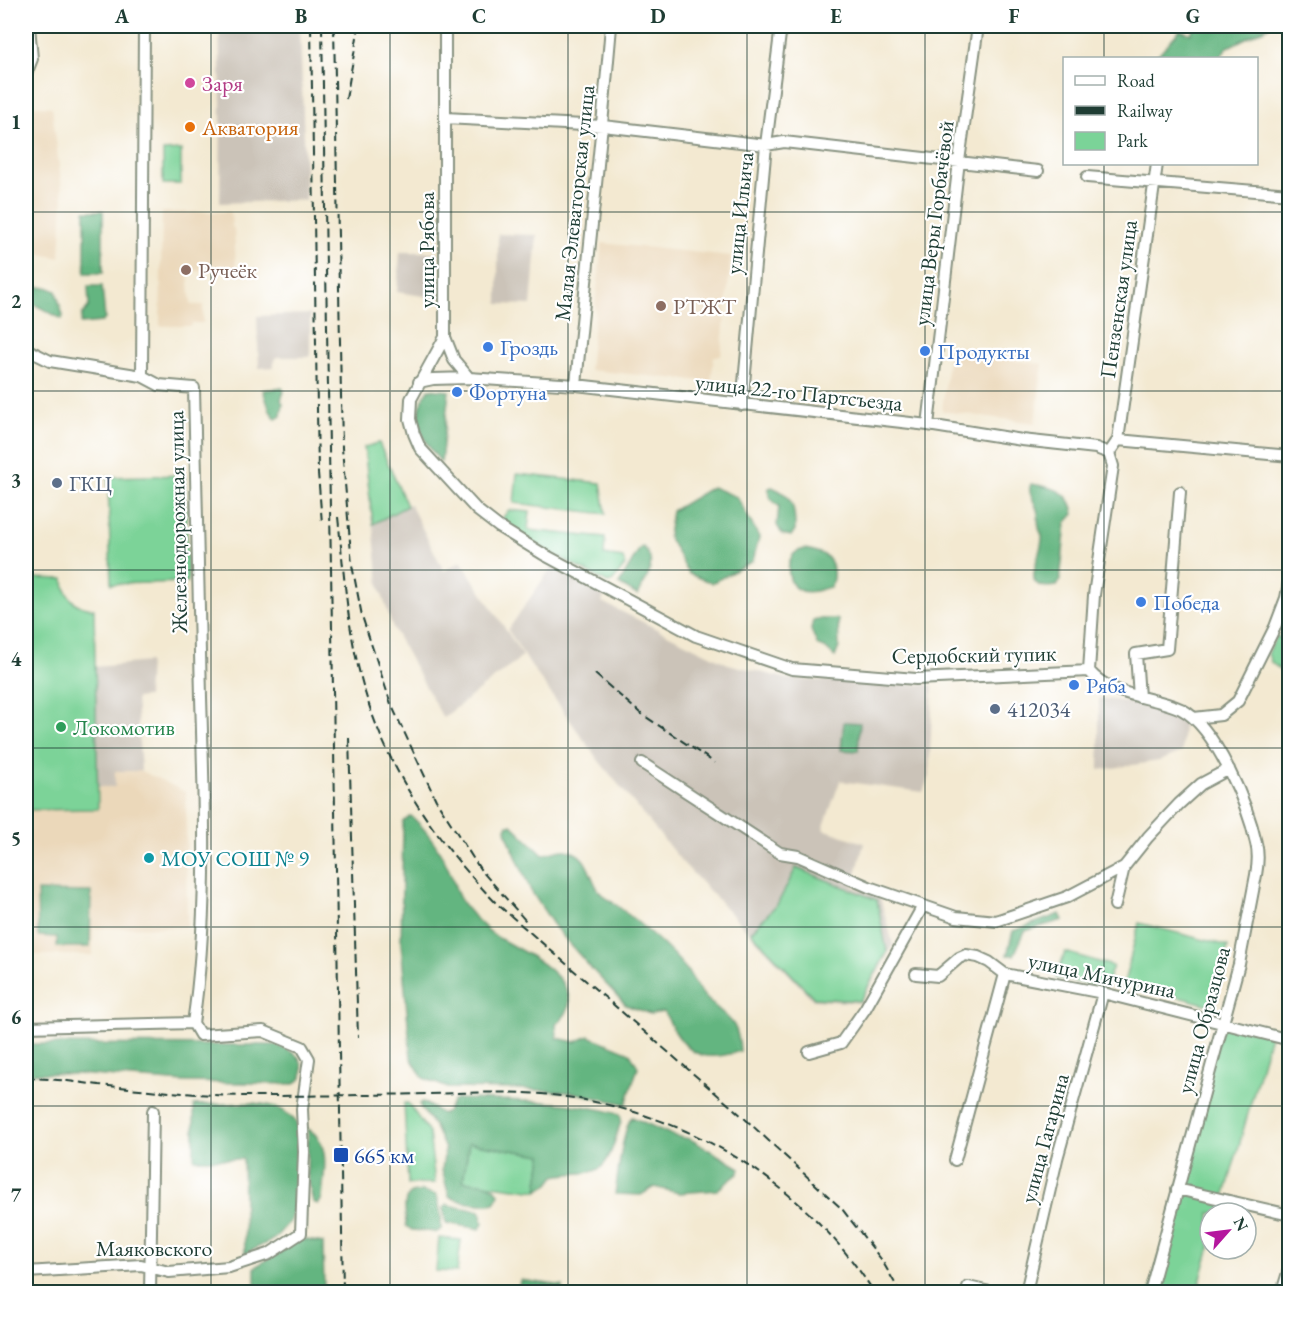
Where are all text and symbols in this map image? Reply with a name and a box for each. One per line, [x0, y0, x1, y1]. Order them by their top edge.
text: A [114, 3, 130, 29]
text: B [295, 3, 307, 29]
text: C [472, 3, 486, 29]
text: D [650, 3, 666, 29]
text: E [830, 3, 842, 29]
text: F [1009, 3, 1020, 29]
text: G [1186, 3, 1200, 29]
legend [1063, 57, 1258, 165]
place label: Заря [202, 69, 243, 98]
text: Road [1117, 69, 1156, 92]
marker: Заря [183, 76, 197, 90]
street label: Малая Элеваторская улица [548, 83, 601, 323]
text: Railway [1117, 99, 1173, 122]
text: 1 [11, 109, 21, 135]
place label: Акватория [201, 113, 299, 142]
street label: улица Веры Горбачёвой [907, 118, 961, 327]
marker: Акватория [183, 120, 197, 134]
text: Park [1117, 129, 1148, 152]
street label: улица Ильича [719, 150, 760, 276]
street label: улица Рябова [412, 191, 441, 308]
street label: Пензенская улица [1093, 218, 1144, 380]
place label: Ручеёк [198, 256, 258, 285]
marker: Ручеёк [179, 263, 193, 277]
text: 2 [11, 288, 22, 314]
place label: РТЖТ [673, 292, 736, 321]
marker: РТЖТ [654, 299, 668, 313]
place label: Гроздь [500, 333, 558, 362]
place label: Продукты [937, 337, 1030, 366]
marker: Гроздь [481, 340, 495, 354]
marker: Продукты [918, 344, 932, 358]
street label: улица 22-го Партсъезда [694, 367, 904, 418]
place label: Фортуна [469, 378, 547, 407]
marker: Фортуна [450, 385, 464, 399]
street label: Железнодорожная улица [161, 410, 194, 635]
text: 3 [11, 467, 21, 493]
place label: ГКЦ [69, 469, 112, 498]
marker: ГКЦ [50, 476, 64, 490]
place label: Победа [1153, 588, 1220, 617]
marker: Победа [1134, 595, 1148, 609]
street label: Сердобский тупик [891, 639, 1057, 670]
text: 4 [11, 646, 22, 672]
place label: Ряба [1086, 671, 1126, 700]
marker: Ряба [1067, 678, 1081, 692]
place label: 412034 [1007, 695, 1071, 724]
marker: 412034 [988, 702, 1002, 716]
place label: Локомотив [73, 713, 175, 742]
marker: Локомотив [54, 720, 68, 734]
text: 5 [11, 825, 21, 851]
place label: МОУ СОШ № 9 [161, 844, 310, 873]
marker: МОУ СОШ № 9 [142, 851, 156, 865]
street label: улица Образцова [1170, 943, 1237, 1097]
street label: улица Мичурина [1026, 946, 1178, 1005]
text: 6 [11, 1004, 22, 1030]
street label: улица Гагарина [1013, 1070, 1076, 1206]
place label: 665 км [354, 1141, 415, 1170]
marker: 665 км [332, 1146, 350, 1164]
text: 7 [11, 1182, 22, 1208]
north arrow [1198, 1201, 1258, 1261]
text: N [1228, 1214, 1253, 1235]
street label: Маяковского [96, 1234, 212, 1263]

